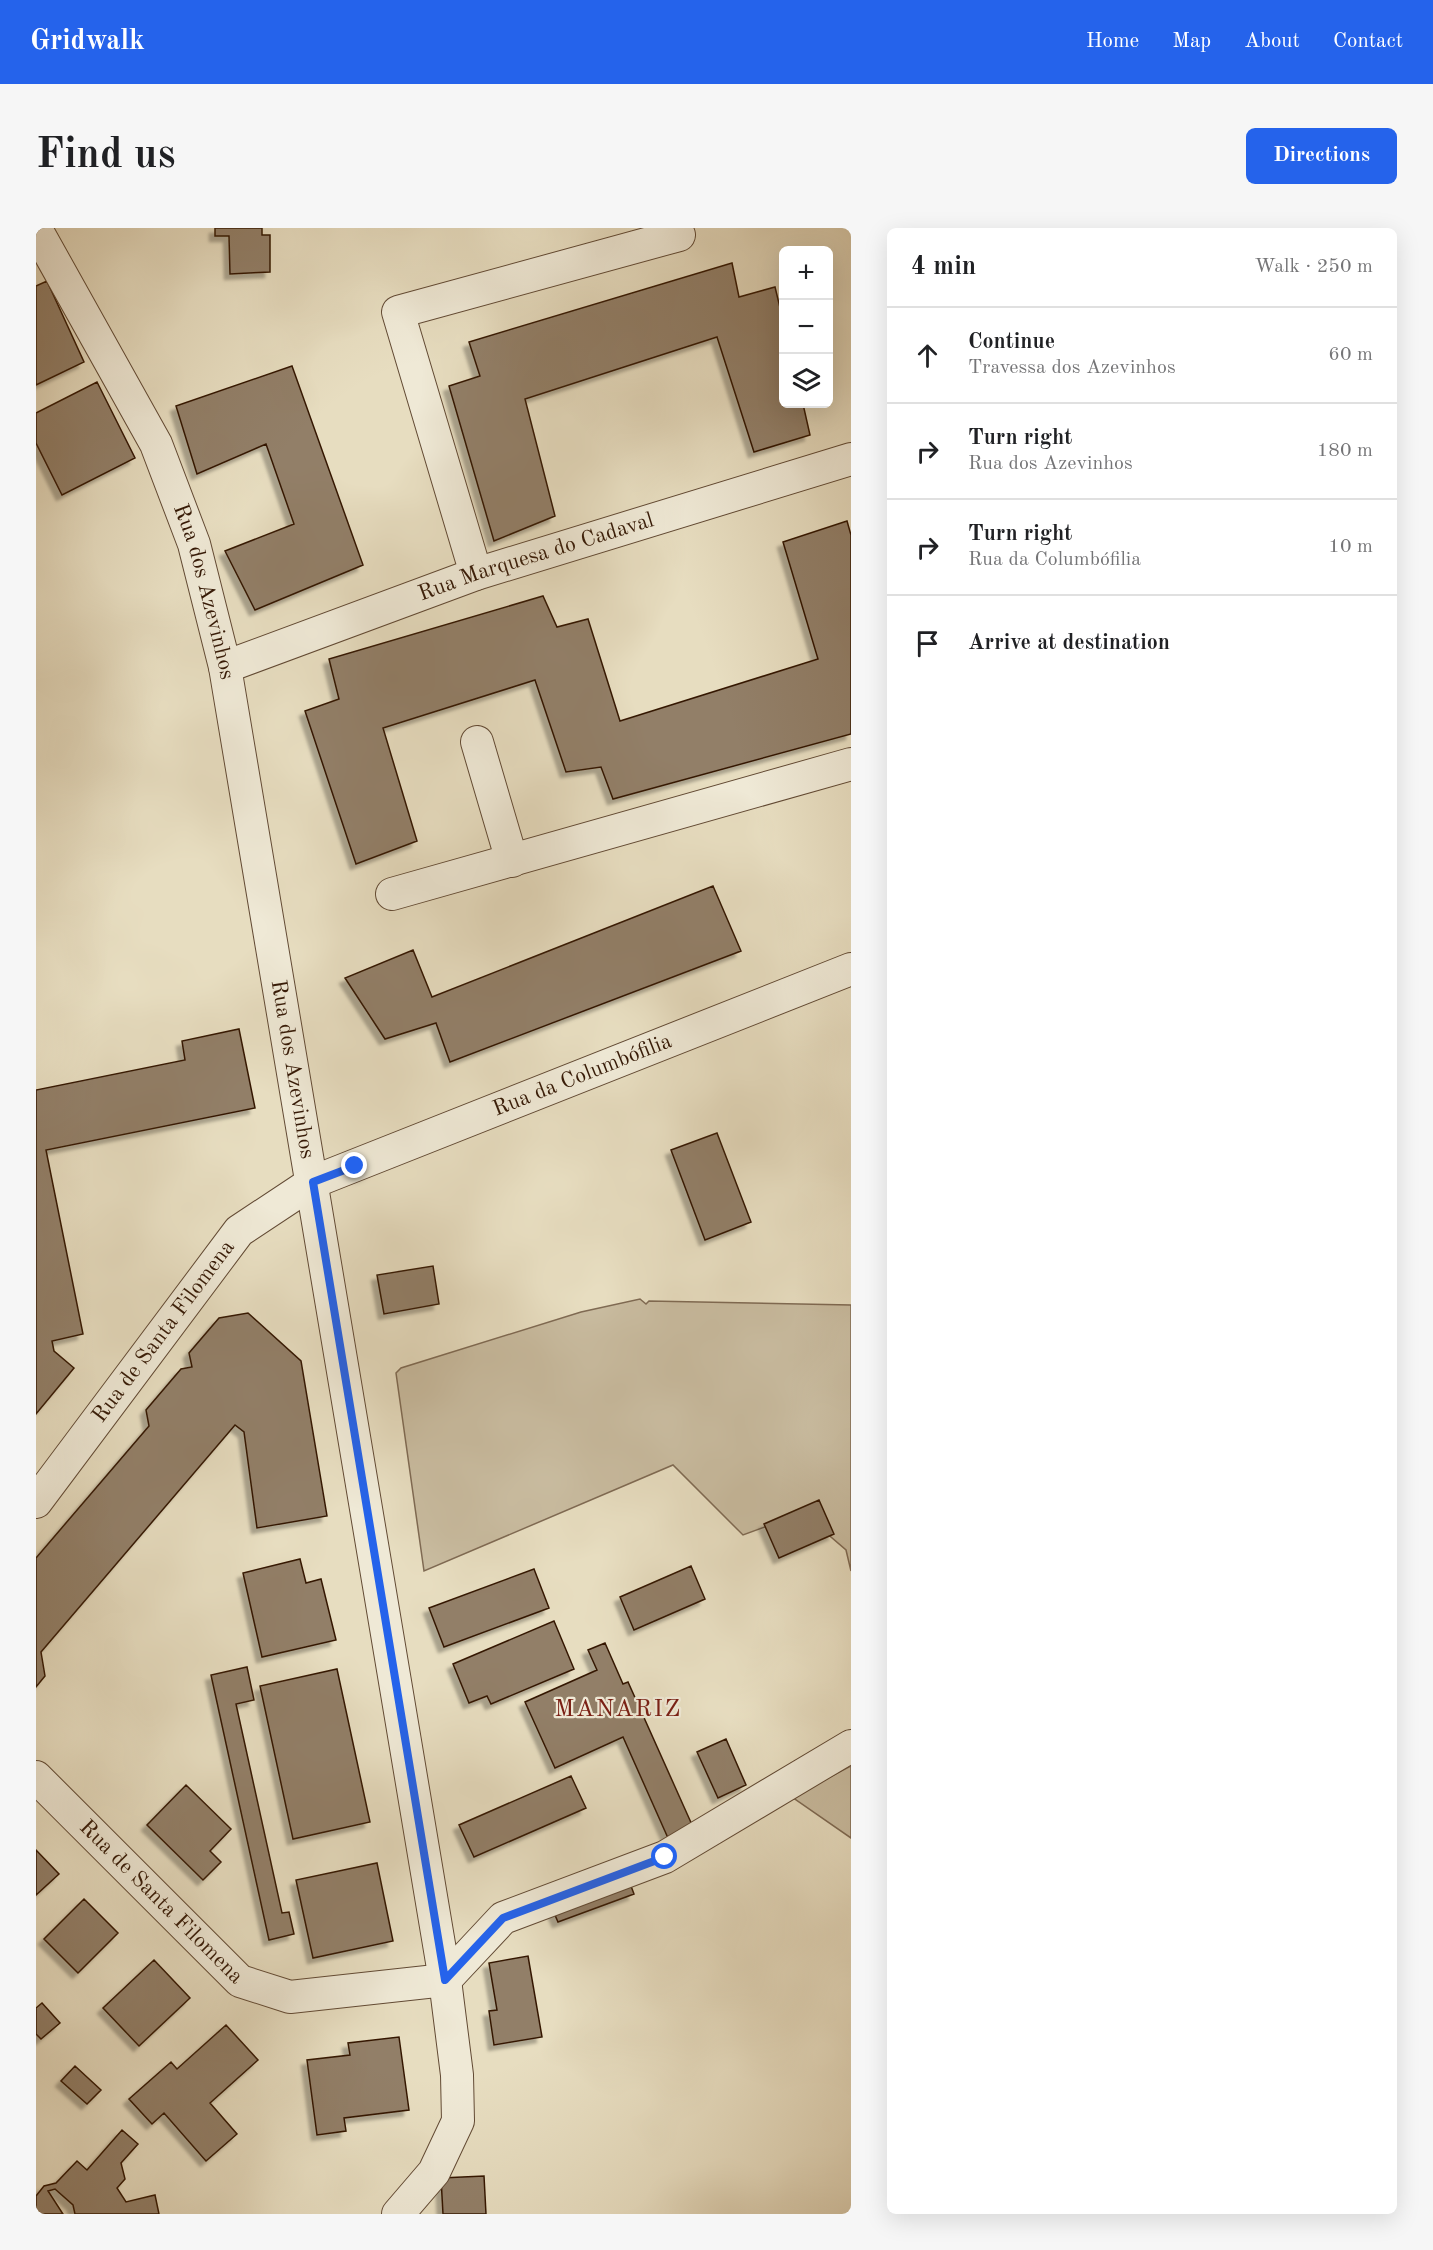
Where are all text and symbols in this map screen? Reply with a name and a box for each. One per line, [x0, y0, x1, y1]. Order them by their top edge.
text: Gridwalk [30, 28, 145, 56]
text: Home [1086, 31, 1139, 52]
text: Map [1172, 31, 1211, 52]
text: About [1244, 31, 1300, 52]
text: Contact [1333, 31, 1403, 52]
button: Directions [1246, 128, 1397, 184]
text: Find us [36, 135, 175, 177]
map controls [779, 246, 833, 408]
button: + [779, 246, 833, 300]
text: 4 min [911, 254, 976, 280]
text: Walk · 250 m [1254, 257, 1373, 277]
button: − [779, 300, 833, 354]
text: Continue [968, 331, 1055, 353]
icon: ahead [911, 339, 944, 372]
text: 60 m [1328, 345, 1373, 365]
button: layers [779, 354, 833, 408]
text: Travessa dos Azevinhos [968, 358, 1176, 378]
text: Turn right [968, 427, 1072, 449]
icon: right [911, 435, 944, 468]
text: 180 m [1317, 441, 1373, 461]
text: Rua dos Azevinhos [968, 454, 1133, 474]
street label: Rua dos Azevinhos [169, 501, 238, 681]
street label: Rua Marquesa do Cadaval [415, 509, 656, 605]
text: Turn right [968, 523, 1072, 545]
icon: right [911, 531, 944, 564]
text: 10 m [1328, 537, 1373, 557]
text: Rua da Columbófilia [968, 550, 1141, 570]
icon: arrive [911, 627, 944, 660]
text: Arrive at destination [968, 632, 1170, 654]
street label: Rua dos Azevinhos [267, 978, 318, 1161]
street label: Rua da Columbófilia [490, 1030, 675, 1121]
route end [341, 1152, 367, 1178]
street label: Rua de Santa Filomena [88, 1236, 239, 1427]
district label: MANARIZ [554, 1698, 682, 1722]
street label: Rua de Santa Filomena [75, 1816, 247, 1988]
route start [651, 1843, 677, 1869]

